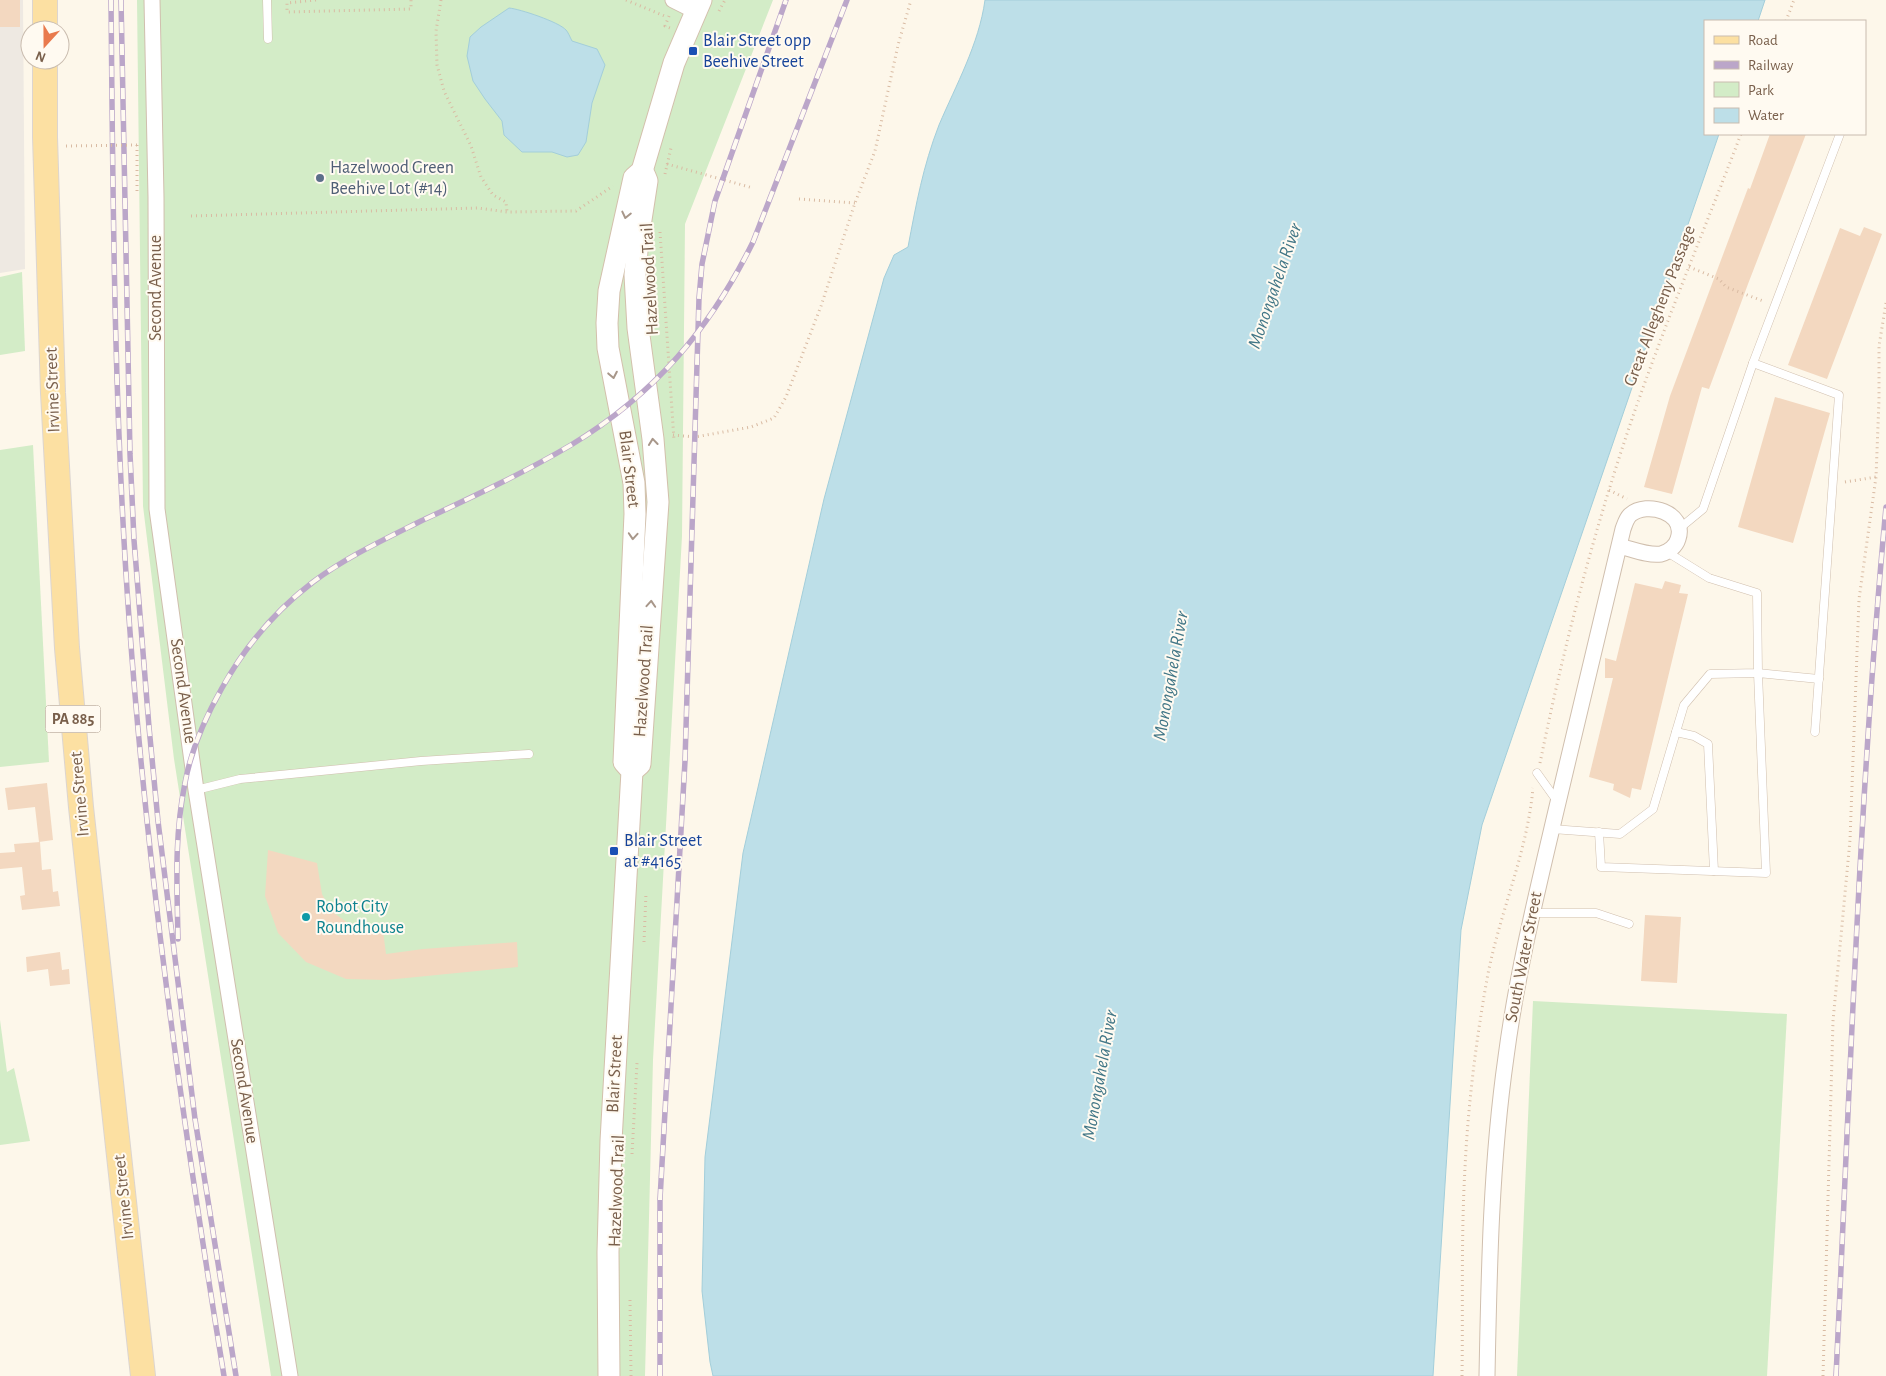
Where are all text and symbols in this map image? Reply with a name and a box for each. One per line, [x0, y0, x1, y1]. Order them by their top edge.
north arrow [20, 20, 70, 70]
legend [1704, 20, 1866, 135]
place label: Blair Street opp Beehive Street [703, 32, 811, 71]
text: Road [1748, 33, 1778, 48]
marker: Blair Street opp Beehive Street [687, 45, 699, 57]
text: N [34, 48, 48, 64]
text: Railway [1748, 58, 1794, 73]
text: Park [1748, 83, 1774, 98]
text: Water [1748, 108, 1784, 123]
place label: Hazelwood Green Beehive Lot (#14) [330, 159, 454, 198]
marker: Hazelwood Green Beehive Lot (#14) [314, 172, 326, 184]
one-way arrow [621, 211, 632, 220]
water label: Monongahela River [1245, 220, 1306, 351]
street label: Hazelwood Trail [638, 222, 662, 336]
street label: Great Allegheny Passage [1621, 223, 1699, 389]
street label: Second Avenue [147, 235, 165, 341]
street label: Irvine Street [43, 347, 63, 433]
one-way arrow [607, 371, 618, 380]
street label: Blair Street [615, 429, 643, 509]
one-way arrow [648, 438, 659, 446]
one-way arrow [628, 532, 639, 540]
one-way arrow [645, 600, 656, 608]
water label: Monongahela River [1150, 609, 1192, 742]
street label: Hazelwood Trail [631, 624, 657, 738]
street label: Second Avenue [167, 637, 199, 745]
road number: PA 885 [46, 706, 100, 732]
street label: Irvine Street [67, 750, 93, 837]
place label: Blair Street at #4165 [624, 832, 702, 871]
marker: Blair Street at #4165 [608, 845, 620, 857]
street label: South Water Street [1503, 890, 1546, 1024]
place label: Robot City Roundhouse [316, 898, 404, 937]
marker: Robot City Roundhouse [300, 911, 312, 923]
water label: Monongahela River [1079, 1008, 1121, 1141]
street label: Blair Street [604, 1034, 626, 1113]
street label: Second Avenue [227, 1037, 261, 1145]
street label: Hazelwood Trail [606, 1135, 628, 1247]
street label: Irvine Street [111, 1153, 137, 1240]

